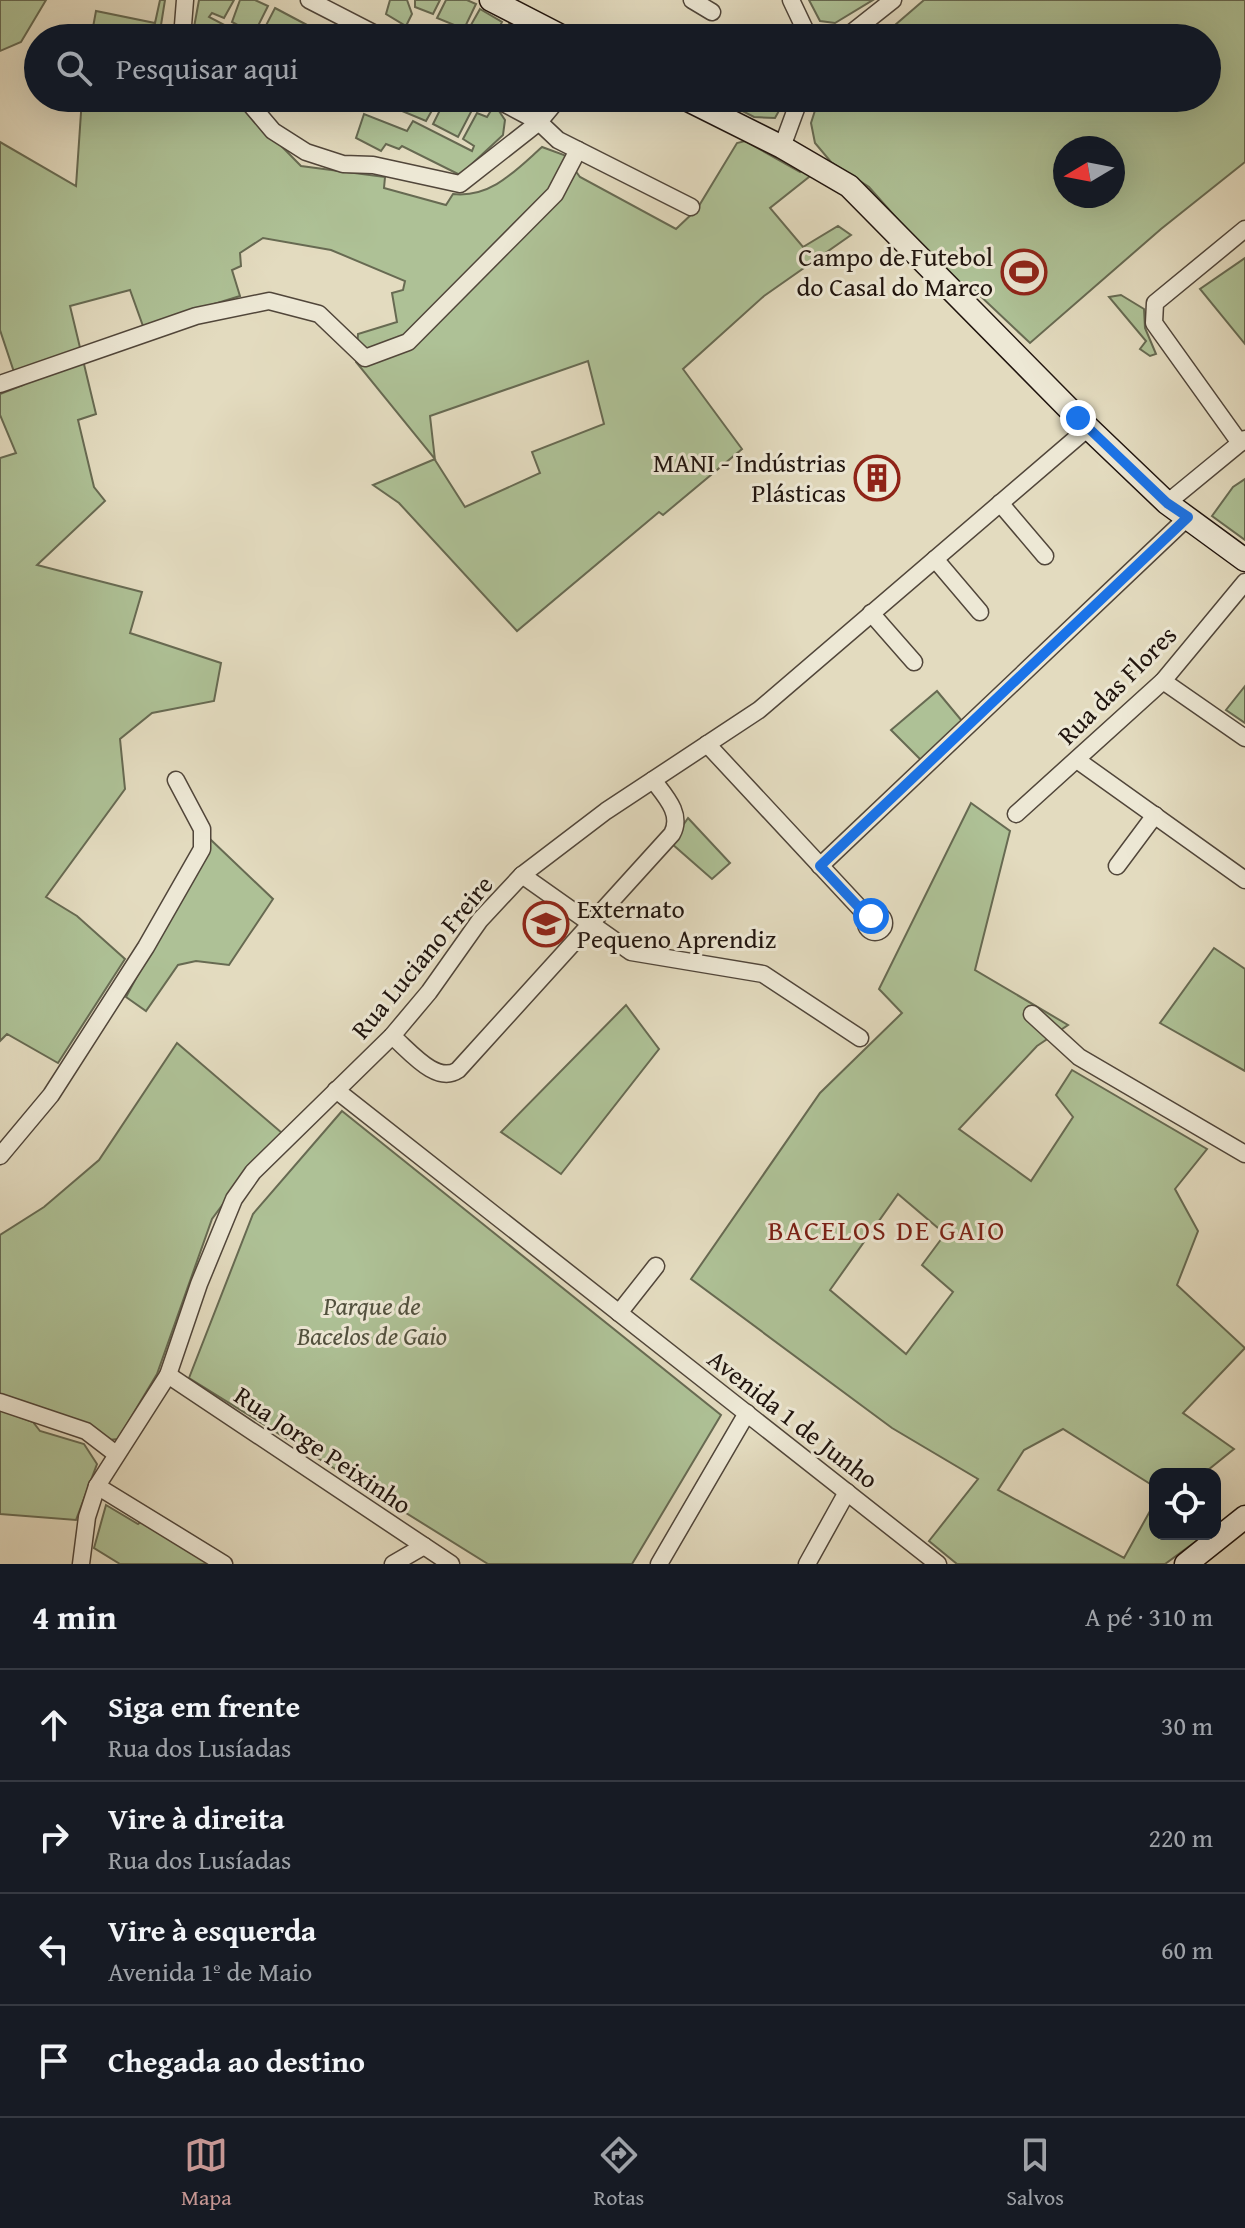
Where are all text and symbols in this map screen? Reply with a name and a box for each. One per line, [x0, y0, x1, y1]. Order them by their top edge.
search box [24, 24, 1221, 112]
icon: search [52, 46, 96, 90]
text: Pesquisar aqui [116, 46, 298, 90]
north arrow [1053, 136, 1125, 208]
place label: Campo de Futebol do Casal do Marco [796, 237, 993, 306]
sports icon: Campo de Futebol do Casal do Marco [1000, 248, 1048, 296]
route end [1060, 400, 1096, 436]
place label: MANI - Indústrias Plásticas [653, 443, 846, 512]
building icon: MANI - Indústrias Plásticas [853, 454, 901, 502]
street label: Rua das Flores [1048, 616, 1185, 753]
street label: Rua Luciano Freire [341, 866, 502, 1047]
place label: Externato Pequeno Aprendiz [577, 889, 776, 958]
route start [853, 898, 889, 934]
school or university icon: Externato Pequeno Aprendiz [522, 900, 570, 948]
district label: BACELOS DE GAIO [768, 1209, 1006, 1250]
park label: Parque de Bacelos de Gaio [296, 1286, 447, 1355]
street label: Avenida 1 de Junho [700, 1339, 887, 1498]
street label: Rua Jorge Peixinho [227, 1376, 420, 1524]
map controls [1149, 1468, 1221, 1540]
button: locate [1149, 1468, 1221, 1540]
text: 4 min [32, 1592, 117, 1641]
text: A pé · 310 m [1085, 1597, 1213, 1636]
text: Siga em frente [108, 1684, 300, 1728]
icon: ahead [32, 1703, 76, 1747]
text: 30 m [1161, 1706, 1213, 1745]
text: Rua dos Lusíadas [108, 1728, 291, 1767]
text: Vire à direita [108, 1796, 285, 1840]
icon: right [32, 1815, 76, 1859]
text: 220 m [1148, 1818, 1213, 1857]
text: Rua dos Lusíadas [108, 1840, 291, 1879]
text: Vire à esquerda [108, 1908, 316, 1952]
icon: left [32, 1927, 76, 1971]
text: 60 m [1161, 1930, 1213, 1969]
text: Avenida 1º de Maio [108, 1952, 312, 1991]
icon: arrive [32, 2039, 76, 2083]
text: Chegada ao destino [108, 2039, 365, 2083]
tab: Mapa [181, 2133, 232, 2213]
tab: Rotas [594, 2133, 644, 2213]
tab: Salvos [1006, 2133, 1064, 2213]

